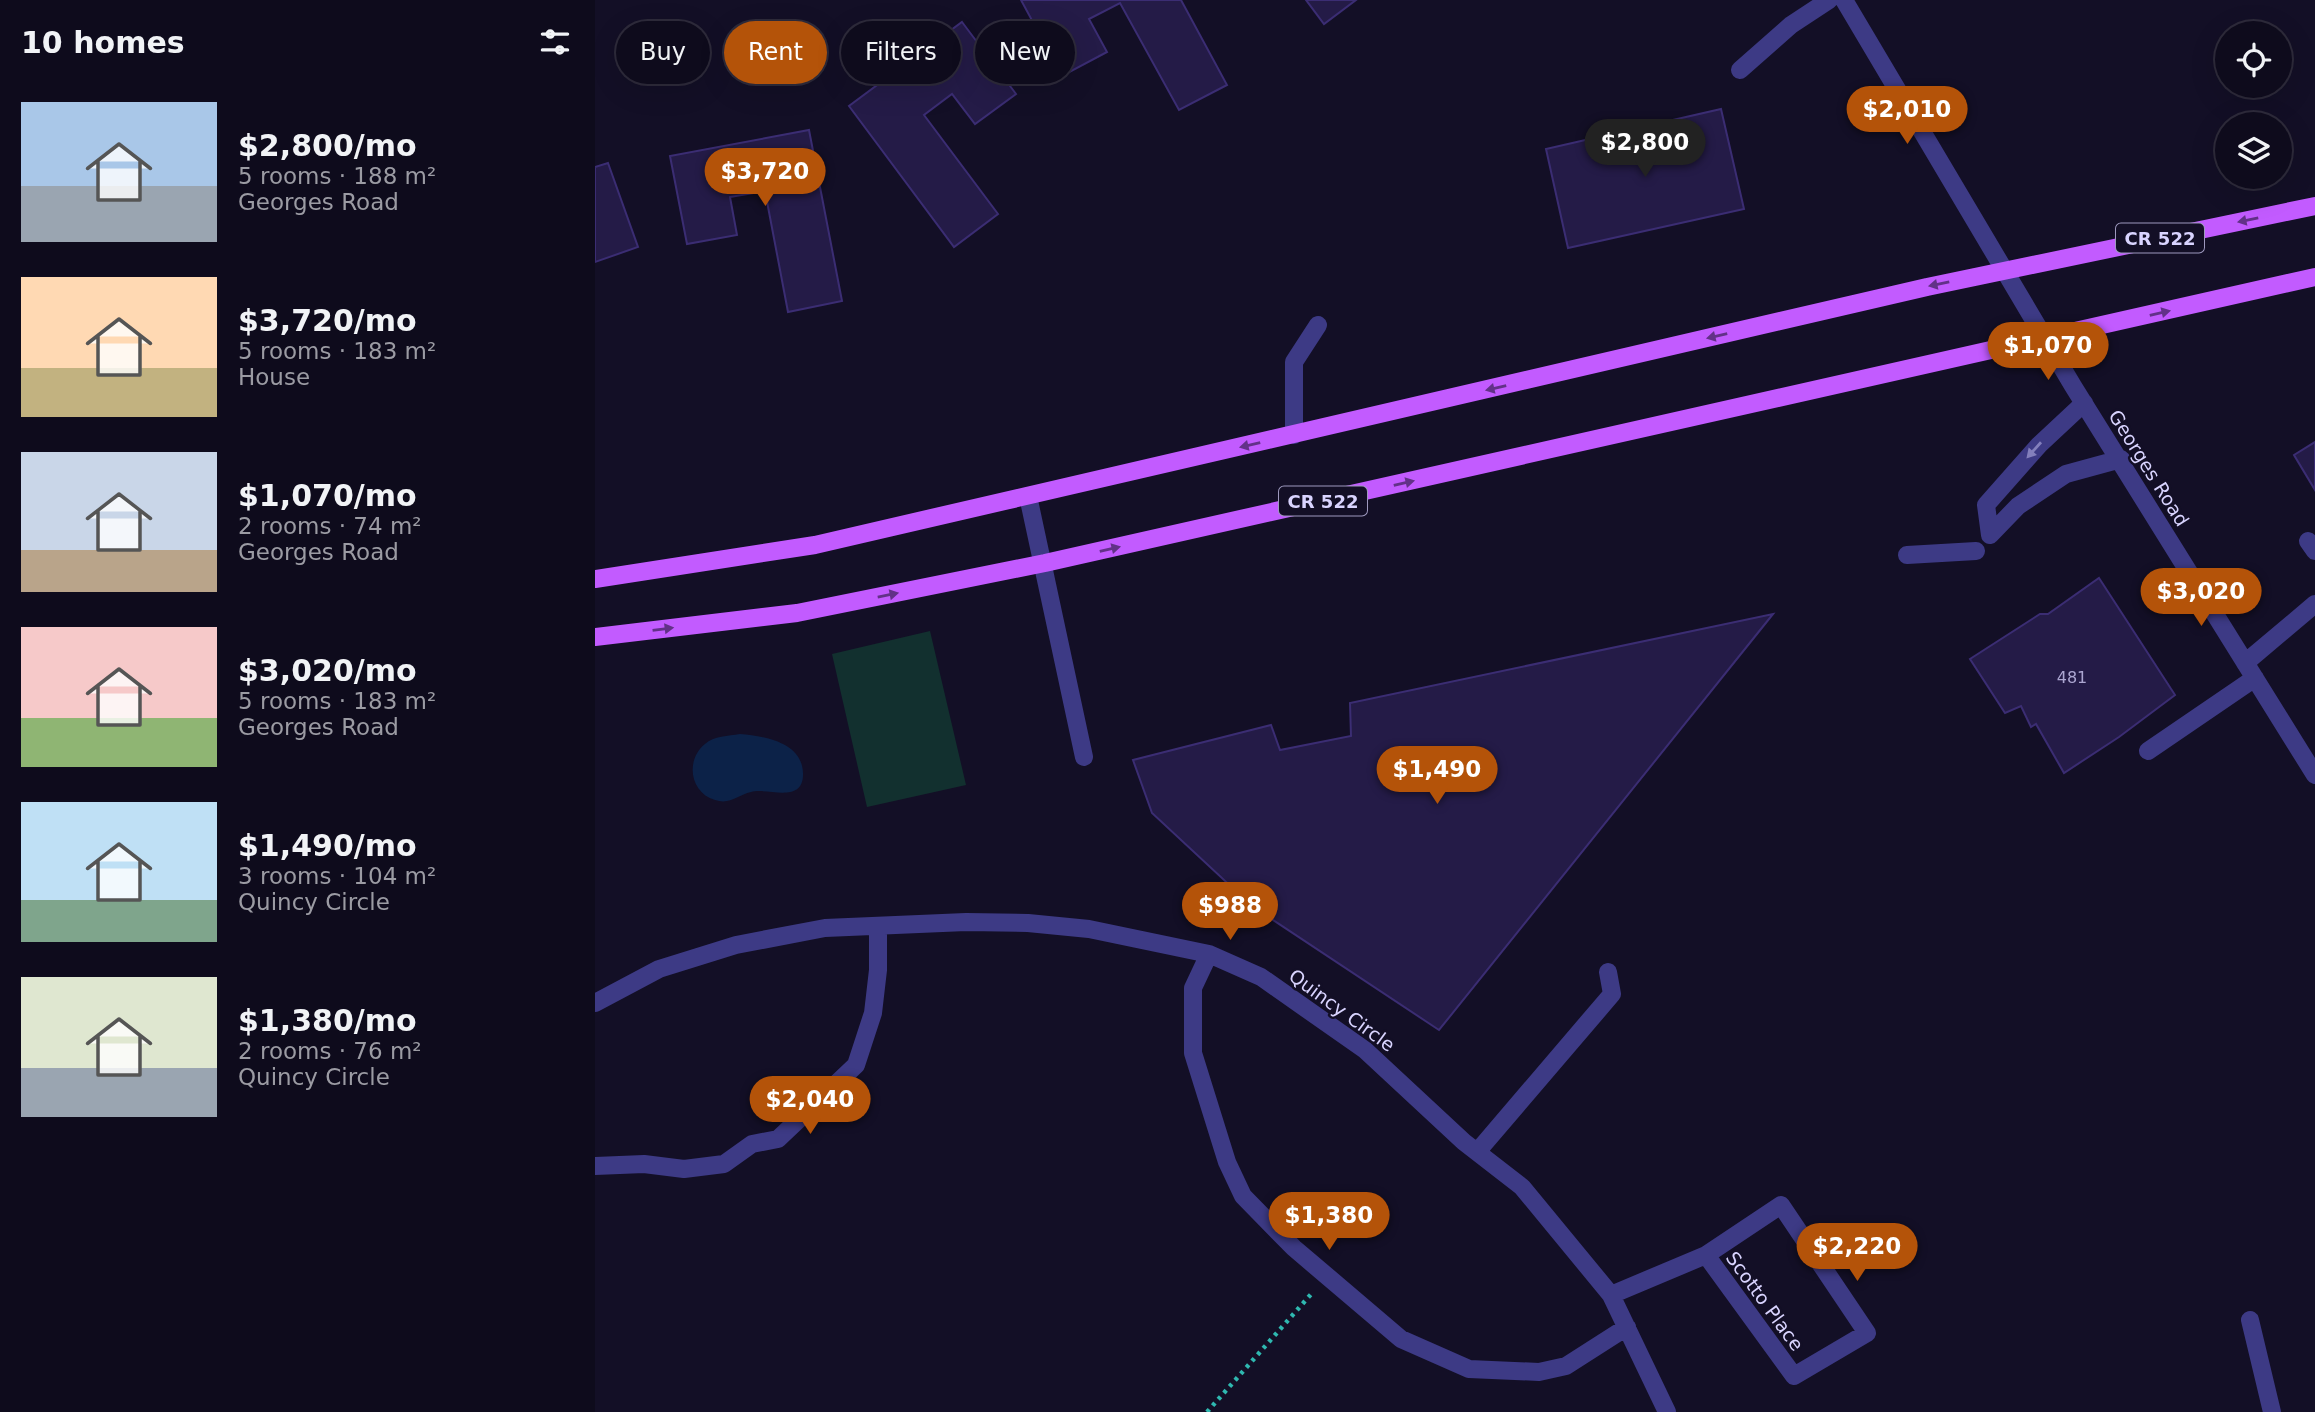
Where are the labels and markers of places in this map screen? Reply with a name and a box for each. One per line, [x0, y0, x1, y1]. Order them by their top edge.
pin: $2,010 [1850, 86, 1964, 146]
pin: $2,800 [1588, 120, 1702, 179]
pin: $3,720 [708, 148, 822, 208]
pin: $1,070 [1991, 322, 2105, 382]
pin: $3,020 [2144, 568, 2258, 628]
pin: $1,490 [1380, 746, 1494, 806]
pin: $988 [1189, 883, 1271, 942]
pin: $2,040 [753, 1076, 867, 1136]
pin: $1,380 [1272, 1192, 1386, 1252]
pin: $2,220 [1800, 1224, 1914, 1283]

